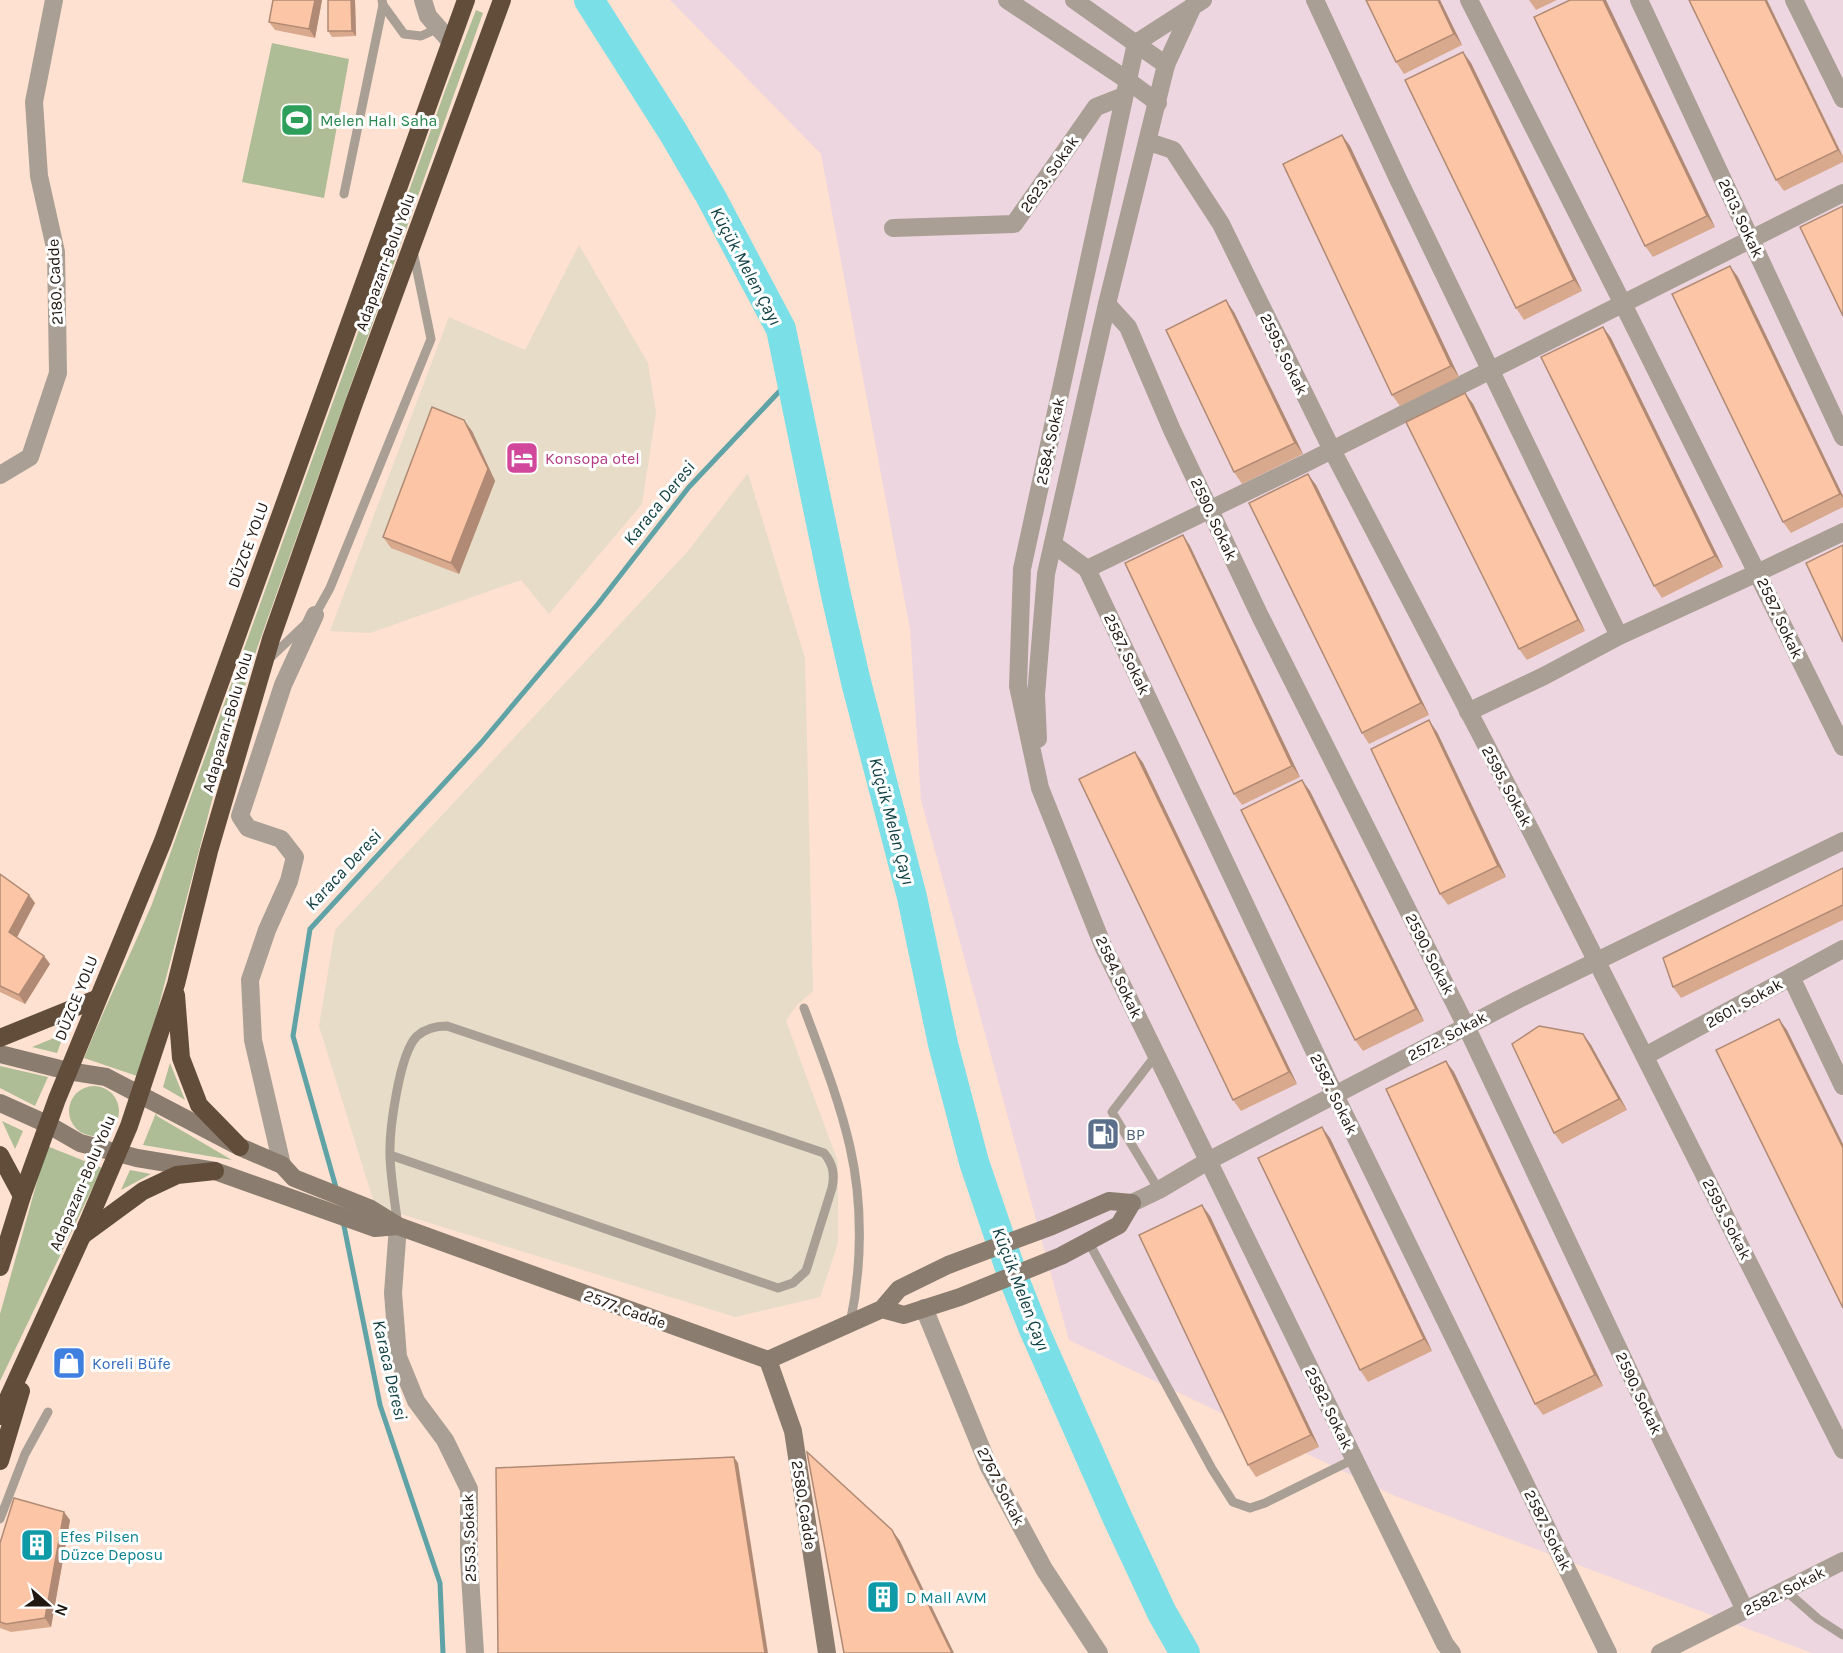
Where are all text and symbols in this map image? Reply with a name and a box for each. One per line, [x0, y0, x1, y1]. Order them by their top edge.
sports icon: Melen Halı Saha [279, 102, 315, 138]
place label: Melen Halı Saha [320, 111, 437, 130]
street label: 2623. Sokak [1016, 132, 1082, 216]
street label: 2613. Sokak [1714, 175, 1768, 261]
street label: Adapazarı-Bolu Yolu [351, 190, 419, 334]
water label: Küçük Melen Çayı [706, 203, 786, 329]
street label: 2180. Cadde [43, 238, 67, 326]
street label: 2595. Sokak [1256, 310, 1312, 398]
street label: 2584. Sokak [1031, 396, 1069, 486]
hotel icon: Konsopa otel [504, 440, 540, 476]
place label: Konsopa otel [545, 449, 640, 468]
water label: Karaca Deresi [618, 456, 700, 550]
street label: 2590. Sokak [1187, 475, 1241, 563]
street label: DÜZCE YOLU [224, 500, 272, 590]
street label: 2587. Sokak [1753, 574, 1807, 662]
street label: 2587. Sokak [1100, 610, 1154, 698]
street label: Adapazarı-Bolu Yolu [198, 649, 256, 795]
street label: 2595. Sokak [1478, 742, 1536, 830]
water label: Küçük Melen Çayı [864, 755, 920, 887]
water label: Karaca Deresi [300, 825, 386, 915]
street label: 2590. Sokak [1401, 910, 1459, 998]
street label: 2584. Sokak [1092, 933, 1146, 1021]
street label: DÜZCE YOLU [50, 953, 102, 1043]
street label: 2601. Sokak [1702, 974, 1786, 1032]
street label: 2572. Sokak [1404, 1007, 1490, 1065]
street label: 2587. Sokak [1306, 1050, 1362, 1138]
street label: Adapazarı-Bolu Yolu [45, 1112, 119, 1254]
fuel station icon: BP [1085, 1116, 1121, 1152]
place label: BP [1126, 1125, 1145, 1144]
street label: 2595. Sokak [1698, 1175, 1756, 1263]
water label: Küçük Melen Çayı [987, 1224, 1055, 1354]
street label: 2577. Cadde [581, 1285, 669, 1333]
water label: Karaca Deresi [368, 1318, 412, 1422]
shop icon: Koreli Büfe [51, 1345, 87, 1381]
street label: 2590. Sokak [1612, 1349, 1666, 1437]
place label: Koreli Büfe [92, 1354, 171, 1373]
street label: 2582. Sokak [1301, 1364, 1357, 1452]
street label: 2767. Sokak [973, 1444, 1029, 1528]
street label: 2580. Cadde [788, 1459, 820, 1551]
street label: 2587. Sokak [1520, 1486, 1576, 1574]
street label: 2553. Sokak [458, 1493, 480, 1583]
building icon: Efes Pilsen Düzce Deposu [19, 1527, 55, 1563]
place label: Efes Pilsen Düzce Deposu [60, 1527, 163, 1564]
street label: 2582. Sokak [1740, 1562, 1828, 1620]
north arrow [18, 1575, 78, 1635]
building icon: D Mall AVM [865, 1579, 901, 1615]
place label: D Mall AVM [906, 1588, 987, 1607]
text: N [51, 1601, 72, 1619]

